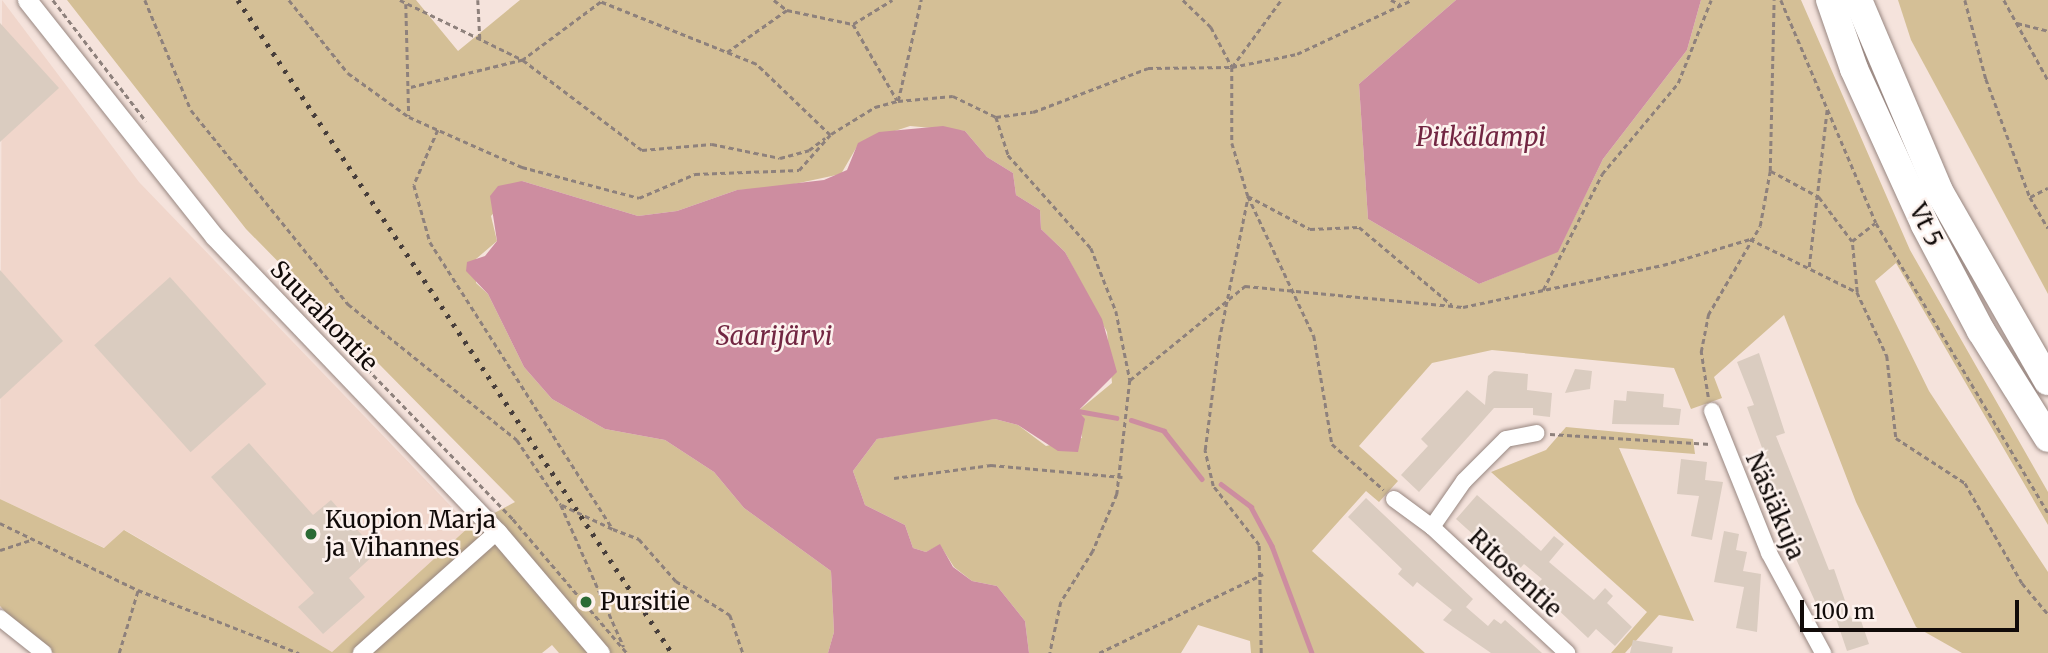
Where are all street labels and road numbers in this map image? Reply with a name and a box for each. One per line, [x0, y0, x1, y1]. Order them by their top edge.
street label: Vt 5 [1903, 199, 1949, 251]
street label: Suurahontie [264, 255, 384, 377]
street label: Näsiäkuja [1740, 448, 1810, 564]
street label: Ritosentie [1462, 523, 1568, 623]

